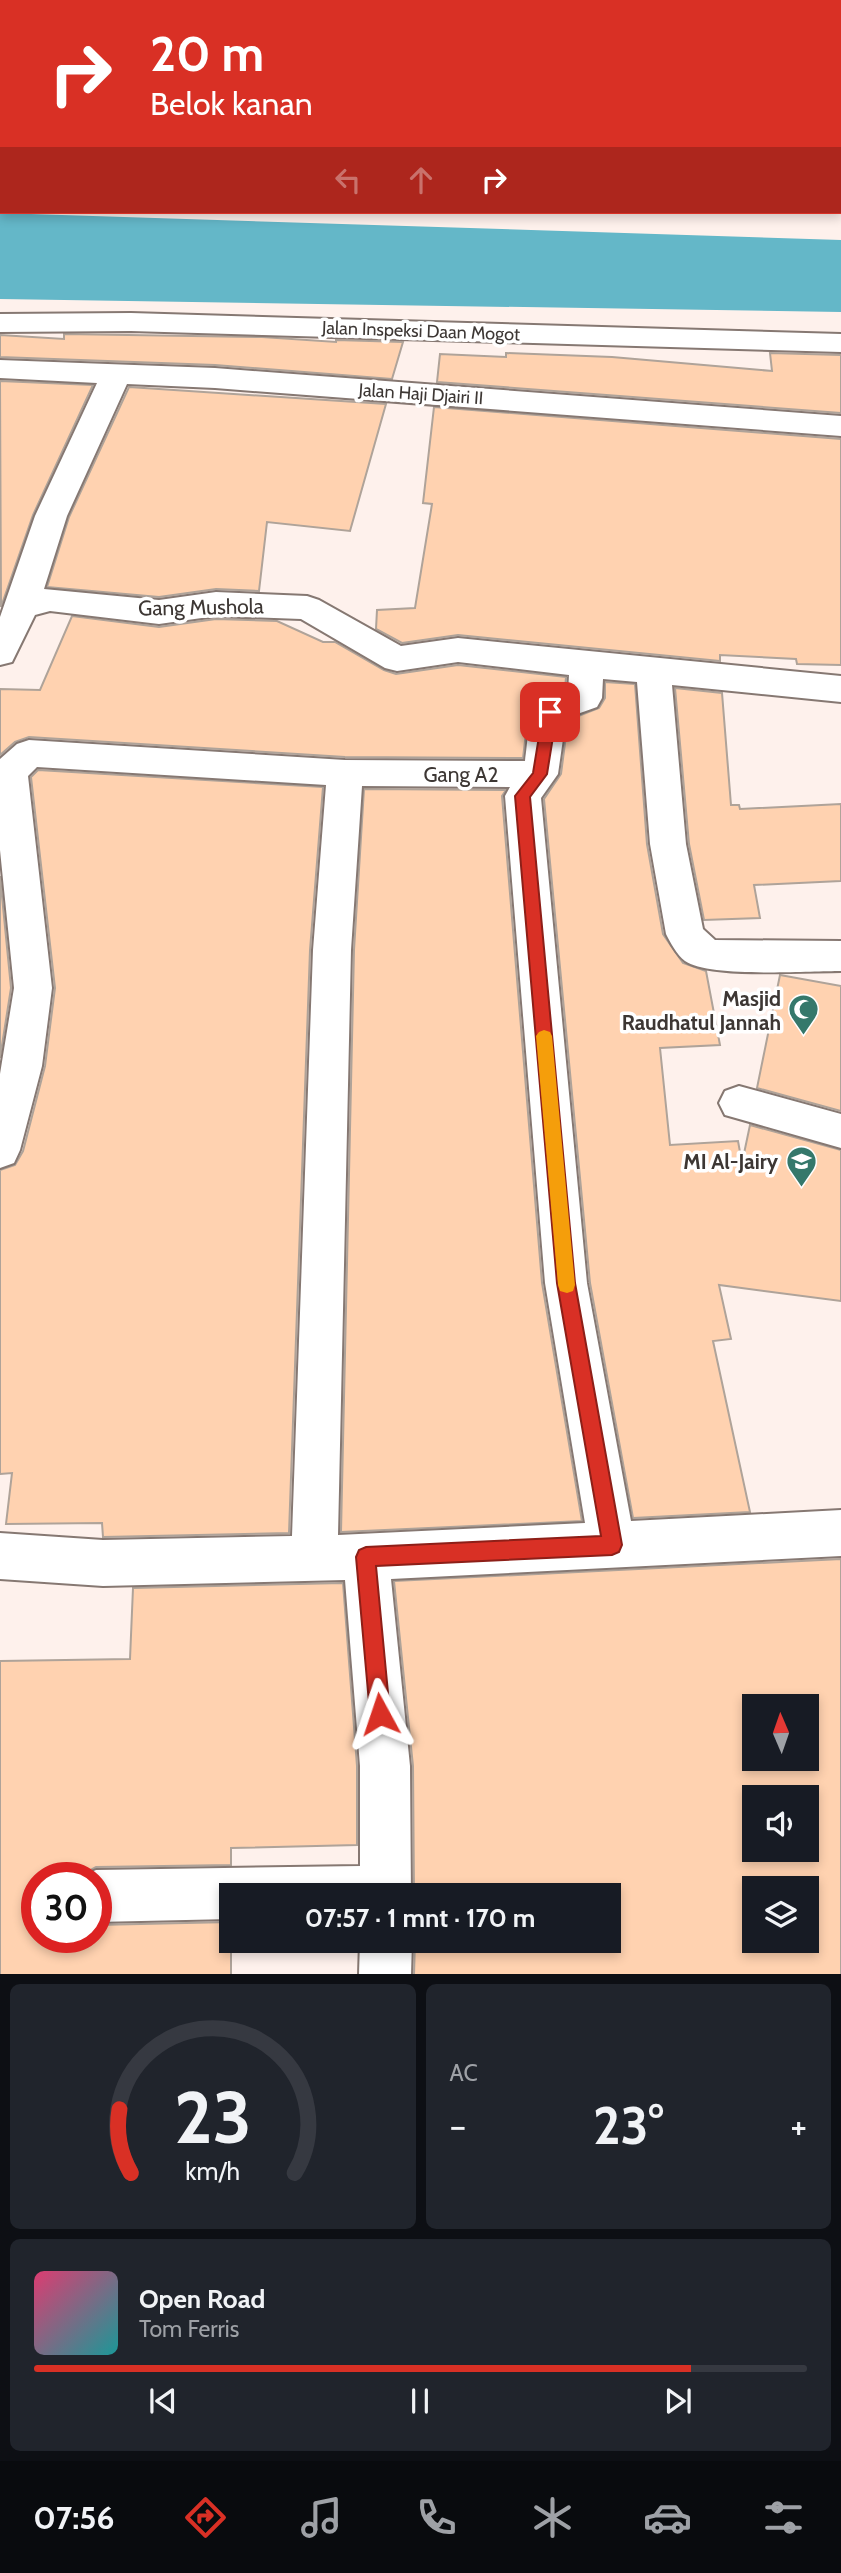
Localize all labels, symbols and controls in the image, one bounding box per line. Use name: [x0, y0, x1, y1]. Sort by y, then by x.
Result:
text: 20 m: [150, 24, 264, 83]
icon: right: [35, 28, 126, 119]
text: Belok kanan: [150, 84, 313, 123]
icon: left: [329, 161, 367, 199]
icon: ahead: [402, 161, 440, 199]
icon: right: [475, 161, 513, 199]
street label: Jalan Inspeksi Daan Mogot: [321, 317, 520, 345]
street label: Jalan Haji Djairi II: [357, 379, 484, 409]
street label: Gang Mushola: [138, 593, 264, 621]
pin: [520, 682, 580, 742]
icon: arrive: [531, 693, 569, 731]
street label: Gang A2: [423, 762, 499, 787]
place label: Masjid Raudhatul Jannah: [622, 986, 781, 1035]
mosque icon: Masjid Raudhatul Jannah: [787, 993, 821, 1037]
school or university icon: MI Al-Jairy: [784, 1144, 818, 1188]
place label: MI Al-Jairy: [683, 1149, 779, 1174]
position arrow: [343, 1677, 417, 1751]
north arrow: [742, 1694, 819, 1771]
map controls: [742, 1694, 819, 1953]
button: sound: [742, 1785, 819, 1862]
speed limit sign: 30: [21, 1862, 112, 1953]
button: layers: [742, 1876, 819, 1953]
text: 07:57 · 1 mnt · 170 m: [305, 1902, 535, 1934]
text: AC: [450, 2059, 478, 2087]
text: 23: [174, 2073, 252, 2161]
text: 23°: [593, 2094, 664, 2157]
text: −: [450, 2102, 466, 2149]
text: +: [790, 2102, 807, 2149]
text: km/h: [185, 2155, 240, 2185]
text: Open Road: [139, 2283, 265, 2315]
text: Tom Ferris: [139, 2315, 239, 2343]
icon: previous: [144, 2382, 182, 2420]
icon: pause: [401, 2382, 439, 2420]
icon: next: [659, 2382, 697, 2420]
icon: directions: [181, 2493, 230, 2542]
icon: music: [297, 2493, 346, 2542]
icon: phone: [412, 2493, 461, 2542]
icon: climate: [528, 2493, 577, 2542]
icon: car: [643, 2493, 692, 2542]
icon: filters: [759, 2493, 808, 2542]
text: 07:56: [33, 2498, 114, 2537]

